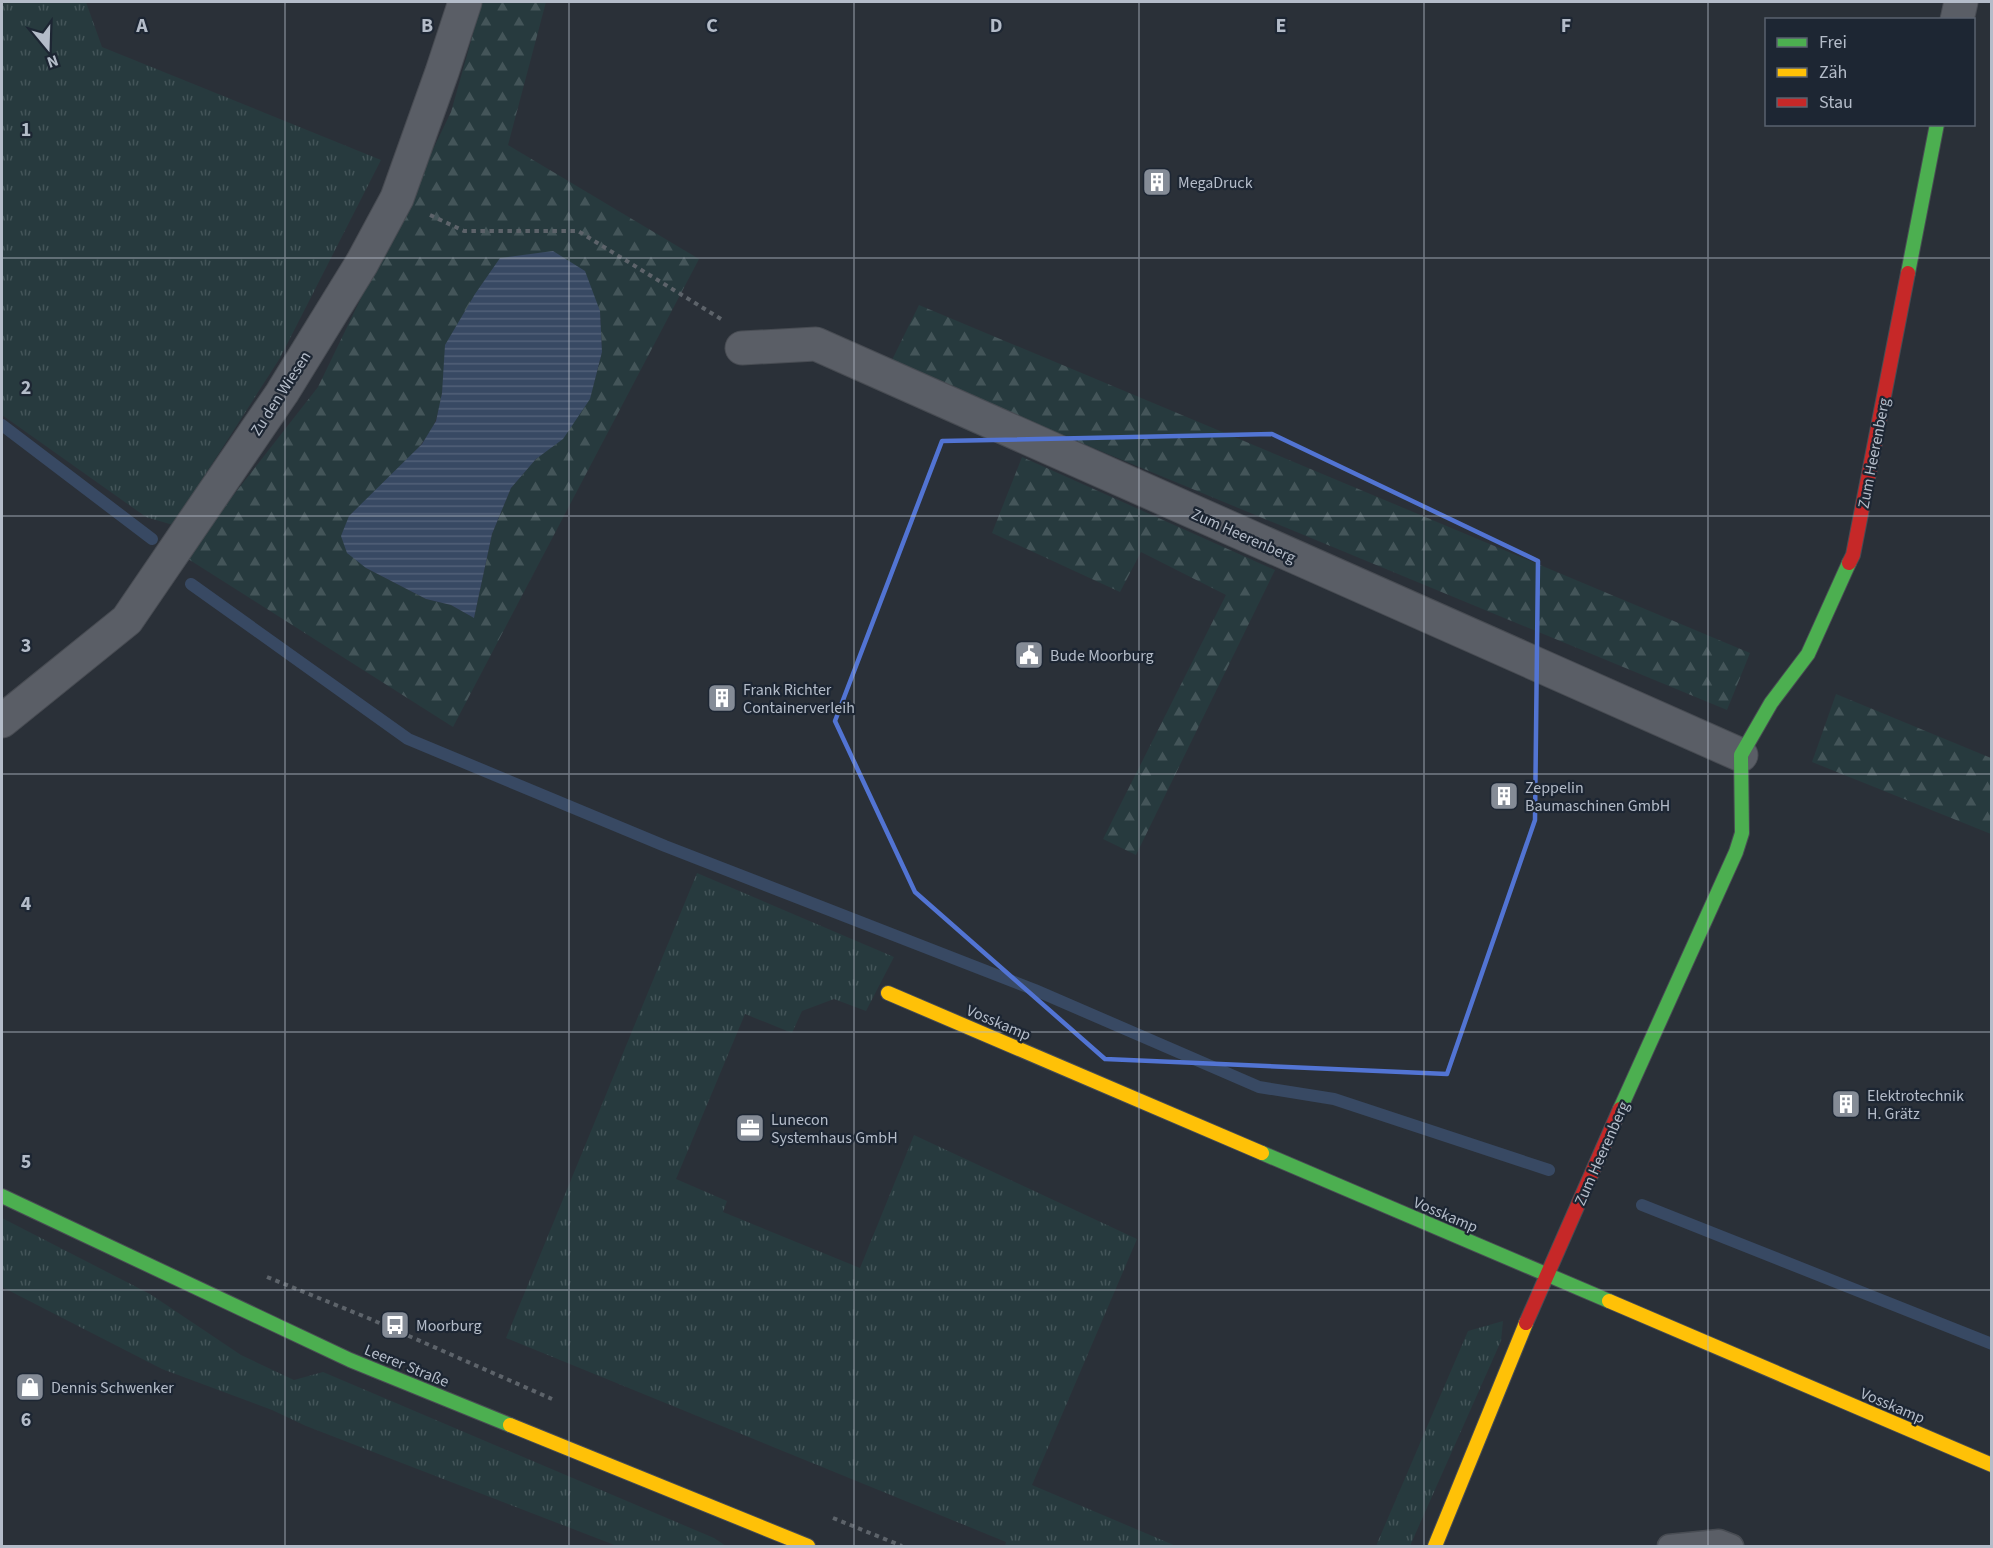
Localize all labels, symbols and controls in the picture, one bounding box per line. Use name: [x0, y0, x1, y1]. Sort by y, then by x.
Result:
text: A: [135, 12, 148, 40]
text: B: [421, 12, 433, 40]
text: C: [706, 12, 718, 40]
text: D: [990, 12, 1002, 40]
text: E: [1276, 12, 1286, 40]
text: F: [1561, 12, 1571, 40]
north arrow: [18, 18, 78, 78]
legend: [1765, 18, 1975, 126]
text: Frei: [1819, 30, 1847, 55]
text: N: [44, 49, 61, 73]
text: Zäh: [1819, 60, 1847, 85]
text: Stau: [1819, 90, 1853, 115]
text: 1: [21, 116, 31, 144]
building icon: MegaDruck: [1141, 166, 1173, 198]
place label: MegaDruck: [1178, 172, 1253, 194]
street label: Zu den Wiesen: [245, 347, 316, 440]
text: 2: [21, 374, 31, 402]
street label: Zum Heerenberg: [1852, 396, 1895, 510]
street label: Zum Heerenberg: [1188, 503, 1299, 569]
text: 3: [21, 632, 31, 660]
public building icon: Bude Moorburg: [1013, 639, 1045, 671]
place label: Bude Moorburg: [1050, 645, 1154, 667]
place label: Frank Richter Containerverleih: [743, 679, 855, 719]
building icon: Frank Richter Containerverleih: [706, 682, 738, 714]
place label: Zeppelin Baumaschinen GmbH: [1525, 777, 1670, 817]
building icon: Zeppelin Baumaschinen GmbH: [1488, 780, 1520, 812]
text: 4: [21, 890, 32, 918]
street label: Vosskamp: [963, 1000, 1034, 1046]
place label: Elektrotechnik H. Grätz: [1867, 1085, 1964, 1125]
building icon: Elektrotechnik H. Grätz: [1830, 1088, 1862, 1120]
street label: Zum Heerenberg: [1569, 1098, 1635, 1209]
place label: Lunecon Systemhaus GmbH: [771, 1109, 898, 1149]
office icon: Lunecon Systemhaus GmbH: [734, 1112, 766, 1144]
text: 5: [21, 1148, 31, 1176]
street label: Vosskamp: [1410, 1192, 1481, 1238]
bus stop icon: Moorburg: [379, 1309, 411, 1341]
place label: Moorburg: [416, 1315, 482, 1337]
street label: Leerer Straße: [361, 1339, 452, 1393]
shop icon: Dennis Schwenker: [14, 1371, 46, 1403]
place label: Dennis Schwenker: [51, 1377, 174, 1399]
street label: Vosskamp: [1857, 1383, 1928, 1429]
text: 6: [21, 1406, 31, 1434]

